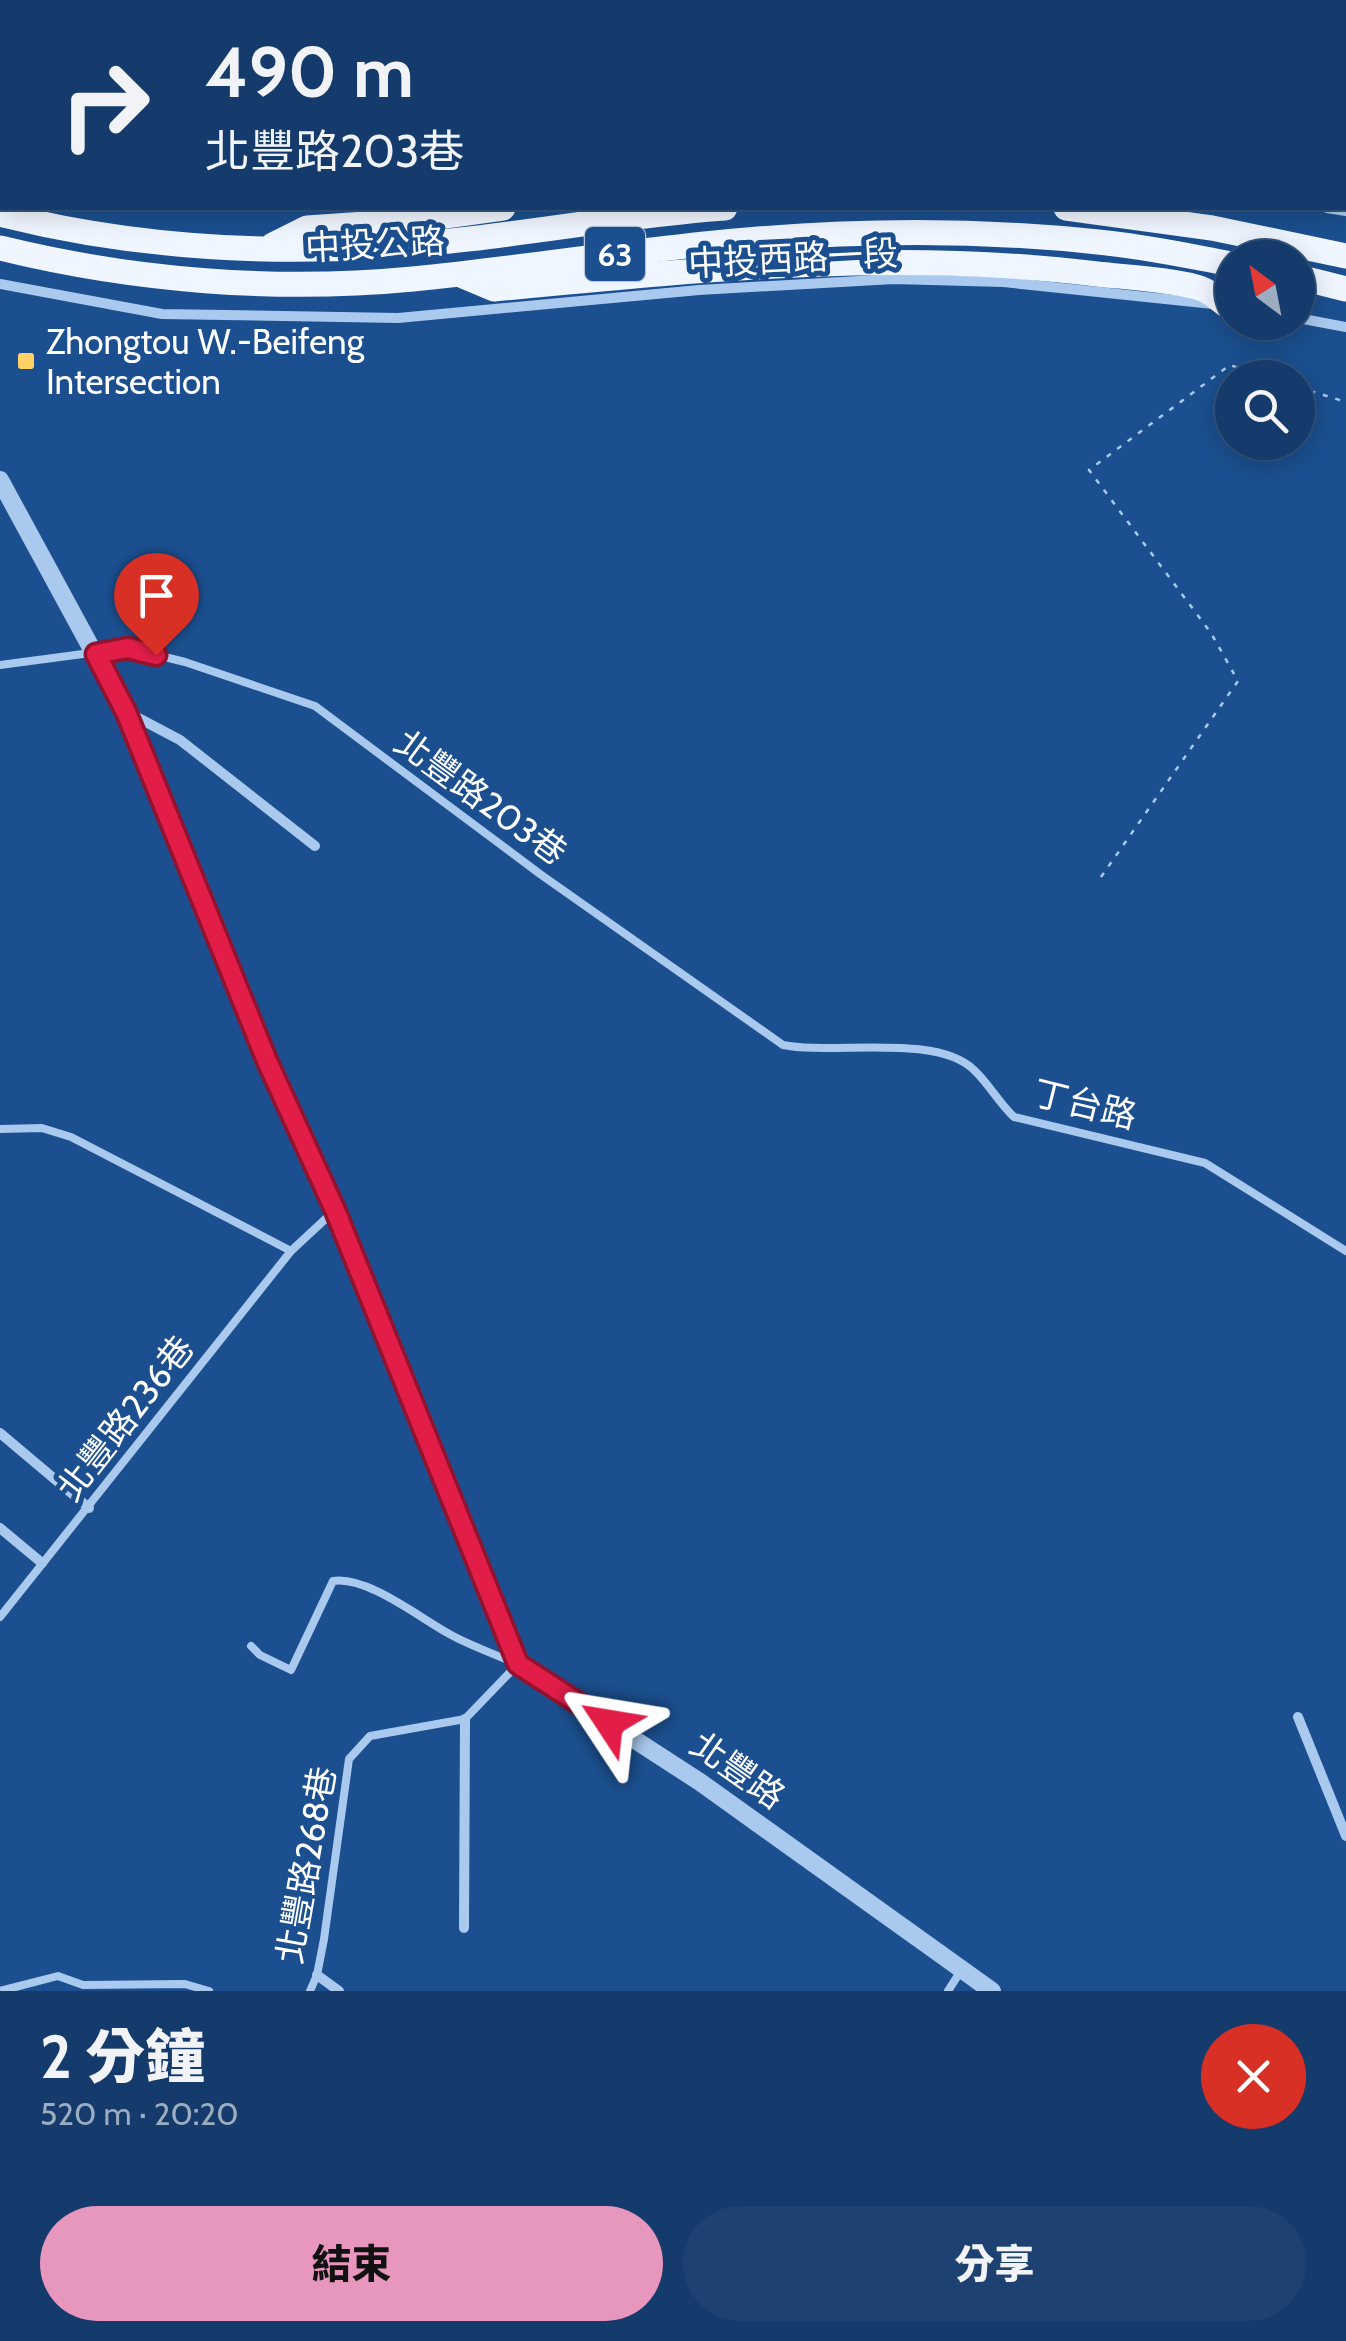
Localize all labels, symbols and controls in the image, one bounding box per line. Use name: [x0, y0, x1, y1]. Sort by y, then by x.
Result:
text: 490 m: [205, 29, 414, 115]
icon: right: [40, 40, 170, 170]
text: 北豐路203巷: [205, 124, 464, 178]
street label: 中投公路: [304, 219, 446, 269]
road number: 63: [585, 227, 645, 281]
street label: 中投西路一段: [687, 231, 899, 285]
north arrow: [1215, 240, 1315, 340]
map controls: [1215, 240, 1315, 460]
place label: Zhongtou W.-Beifeng Intersection: [46, 320, 365, 403]
marker: Zhongtou W.-Beifeng Intersection: [15, 350, 37, 372]
button: search: [1215, 360, 1315, 460]
pin: [114, 553, 199, 656]
icon: arrive: [129, 568, 184, 623]
street label: 北豐路203巷: [387, 720, 575, 874]
street label: 丁台路: [1029, 1070, 1141, 1138]
street label: 北豐路236巷: [47, 1327, 203, 1509]
position arrow: [557, 1671, 661, 1775]
street label: 北豐路: [683, 1722, 793, 1818]
street label: 北豐路268巷: [268, 1763, 344, 1967]
text: 2 分鐘: [40, 2020, 205, 2093]
button: close: [1201, 2024, 1306, 2129]
text: 520 m · 20:20: [40, 2094, 239, 2133]
button: 結束: [40, 2206, 663, 2321]
button: 分享: [683, 2206, 1306, 2321]

